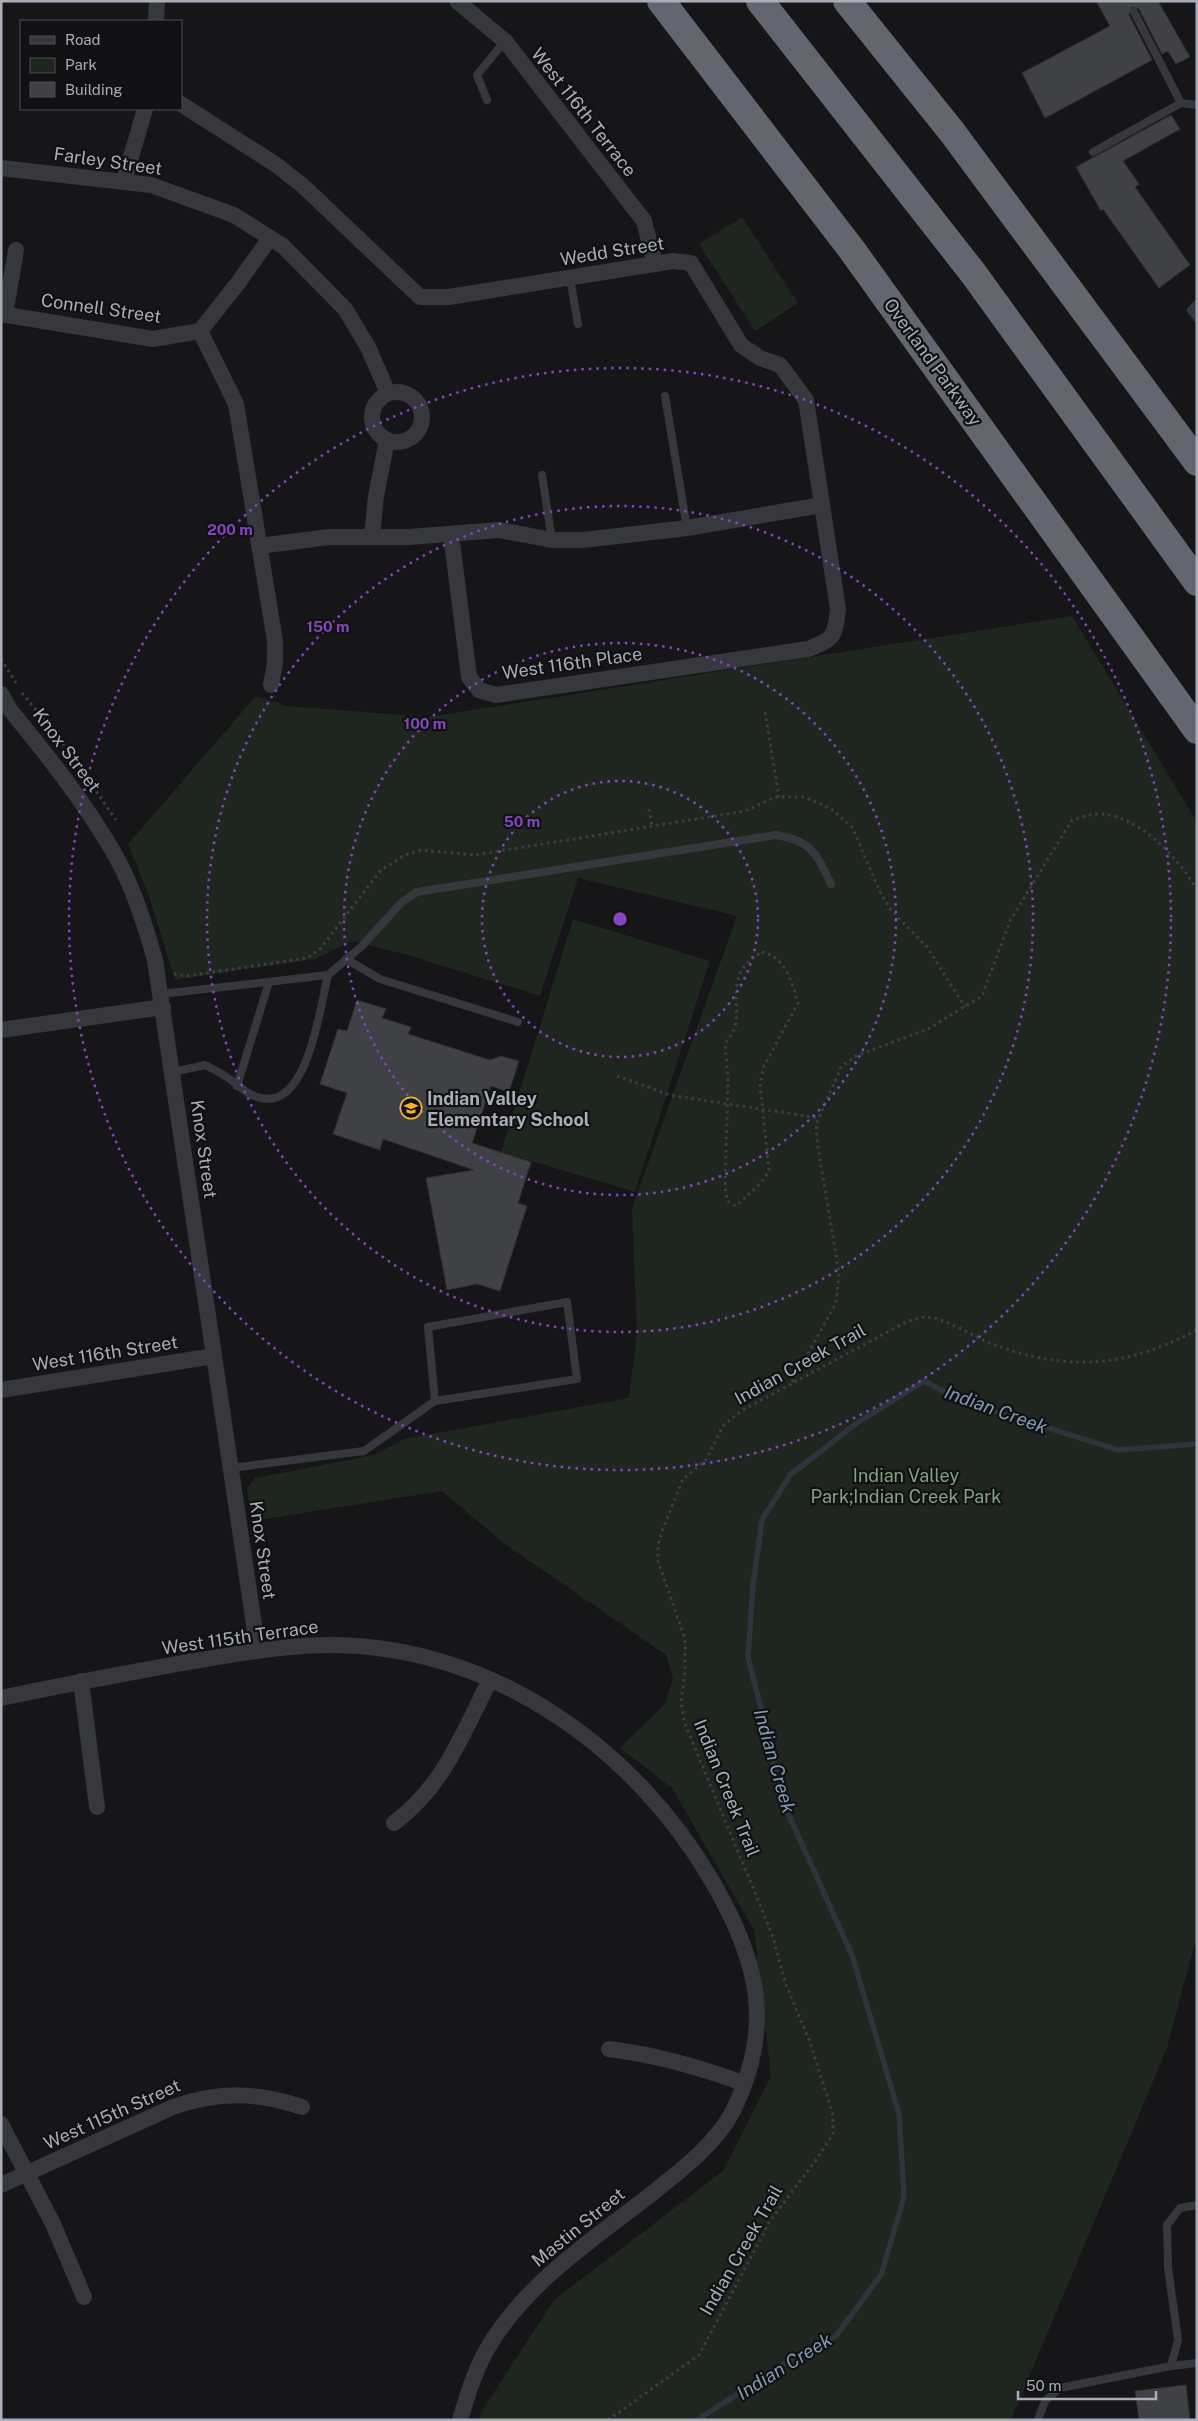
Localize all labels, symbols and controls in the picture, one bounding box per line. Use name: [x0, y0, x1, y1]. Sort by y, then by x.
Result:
legend: [20, 20, 182, 110]
text: Road: [65, 31, 101, 48]
street label: West 116th Terrace: [527, 43, 641, 181]
text: Park: [65, 56, 97, 73]
text: Building: [65, 81, 123, 98]
street label: Farley Street: [53, 143, 163, 179]
street label: Wedd Street: [559, 232, 665, 270]
street label: Connell Street: [40, 289, 162, 327]
street label: Overland Parkway: [880, 294, 986, 430]
text: 200 m: [207, 521, 253, 538]
text: 150 m: [306, 618, 350, 635]
street label: West 116th Place: [501, 643, 643, 683]
street label: Knox Street: [29, 704, 105, 796]
text: 100 m: [404, 715, 446, 732]
text: 50 m: [504, 813, 540, 830]
centre of rings: [611, 910, 629, 928]
place label: Indian Valley Elementary School: [427, 1088, 590, 1130]
school or university icon: Indian Valley Elementary School: [399, 1096, 423, 1120]
street label: Knox Street: [187, 1098, 221, 1200]
street label: Indian Creek Trail: [731, 1319, 869, 1409]
street label: West 116th Street: [31, 1331, 179, 1375]
water label: Indian Creek: [942, 1380, 1051, 1438]
park label: Indian Valley Park;Indian Creek Park: [811, 1465, 1001, 1507]
street label: Knox Street: [246, 1499, 280, 1601]
street label: West 115th Terrace: [160, 1616, 320, 1658]
water label: Indian Creek: [750, 1706, 801, 1816]
street label: Indian Creek Trail: [690, 1716, 764, 1860]
street label: West 115th Street: [40, 2074, 184, 2154]
street label: Indian Creek Trail: [695, 2181, 787, 2319]
street label: Mastin Street: [527, 2183, 629, 2271]
water label: Indian Creek: [733, 2328, 836, 2404]
scale bar: [1018, 2368, 1156, 2400]
text: 50 m: [1026, 2377, 1061, 2394]

